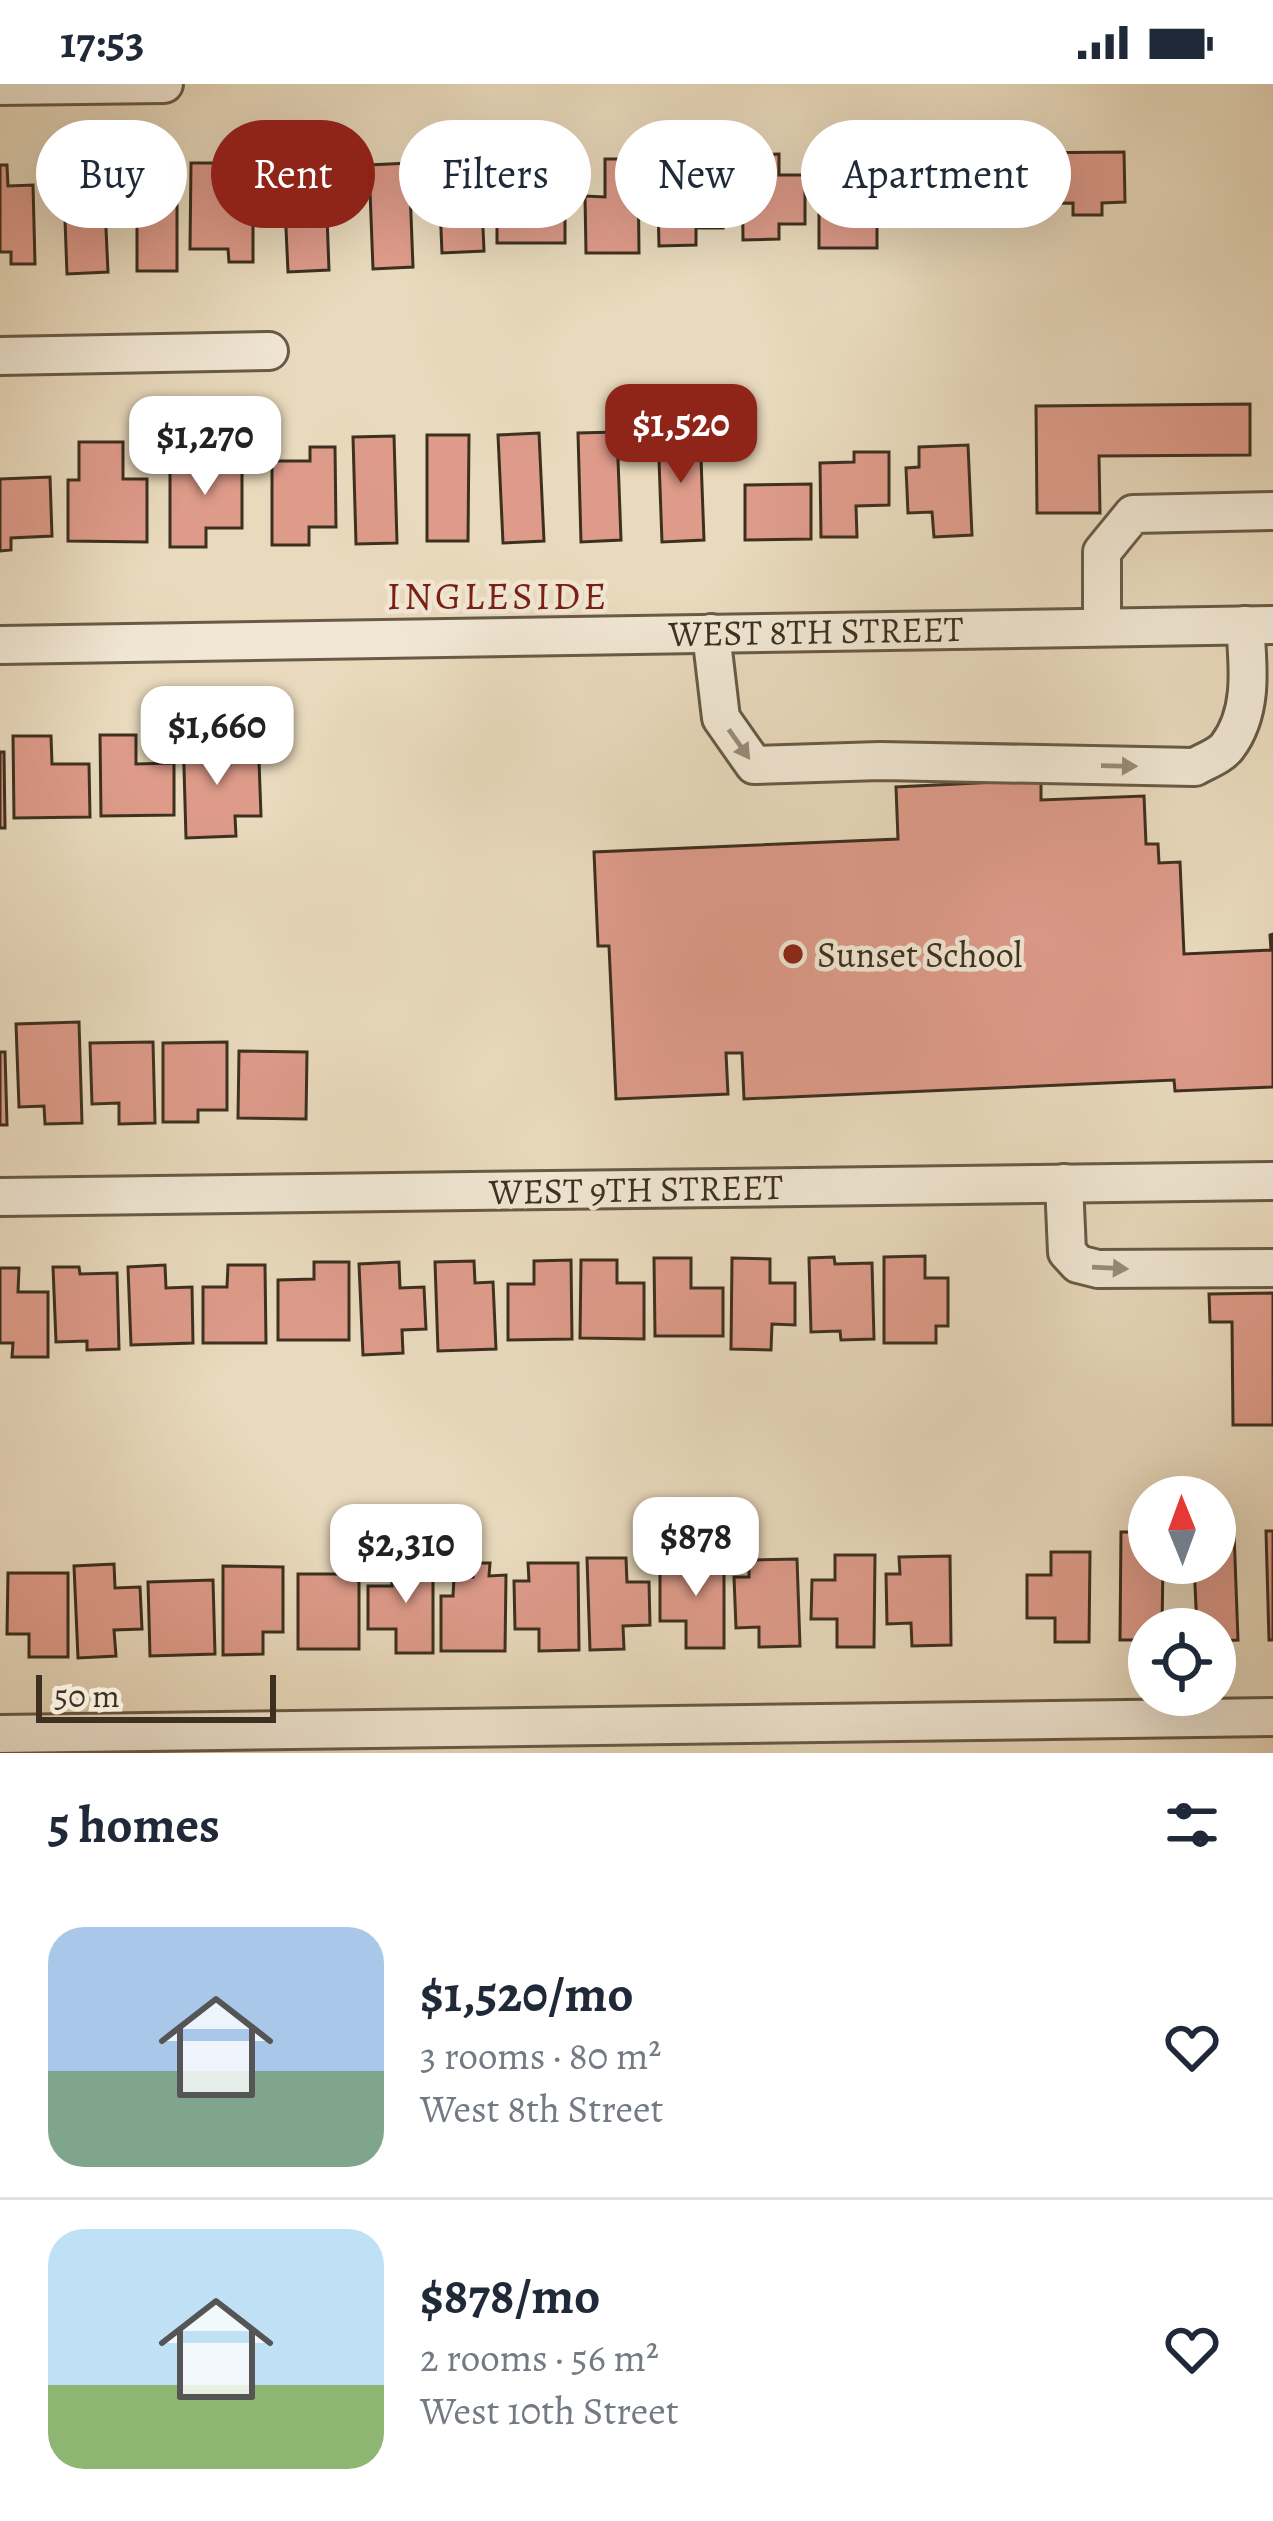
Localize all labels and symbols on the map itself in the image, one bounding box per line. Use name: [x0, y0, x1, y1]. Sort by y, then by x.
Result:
pin: $1,520: [583, 384, 779, 486]
pin: $1,270: [107, 396, 303, 498]
district label: INGLESIDE: [387, 569, 609, 622]
street label: WEST 8TH STREET: [667, 604, 964, 658]
pin: $1,660: [119, 686, 315, 788]
one-way arrow: [727, 728, 750, 760]
one-way arrow: [1101, 756, 1139, 775]
place label: Sunset School: [817, 930, 1023, 979]
marker: Sunset School: [780, 941, 806, 967]
street label: WEST 9TH STREET: [488, 1162, 784, 1216]
one-way arrow: [1092, 1259, 1130, 1278]
north arrow: [1128, 1476, 1236, 1584]
pin: $878: [625, 1497, 767, 1599]
pin: $2,310: [308, 1504, 504, 1606]
scale bar: [36, 1669, 276, 1722]

